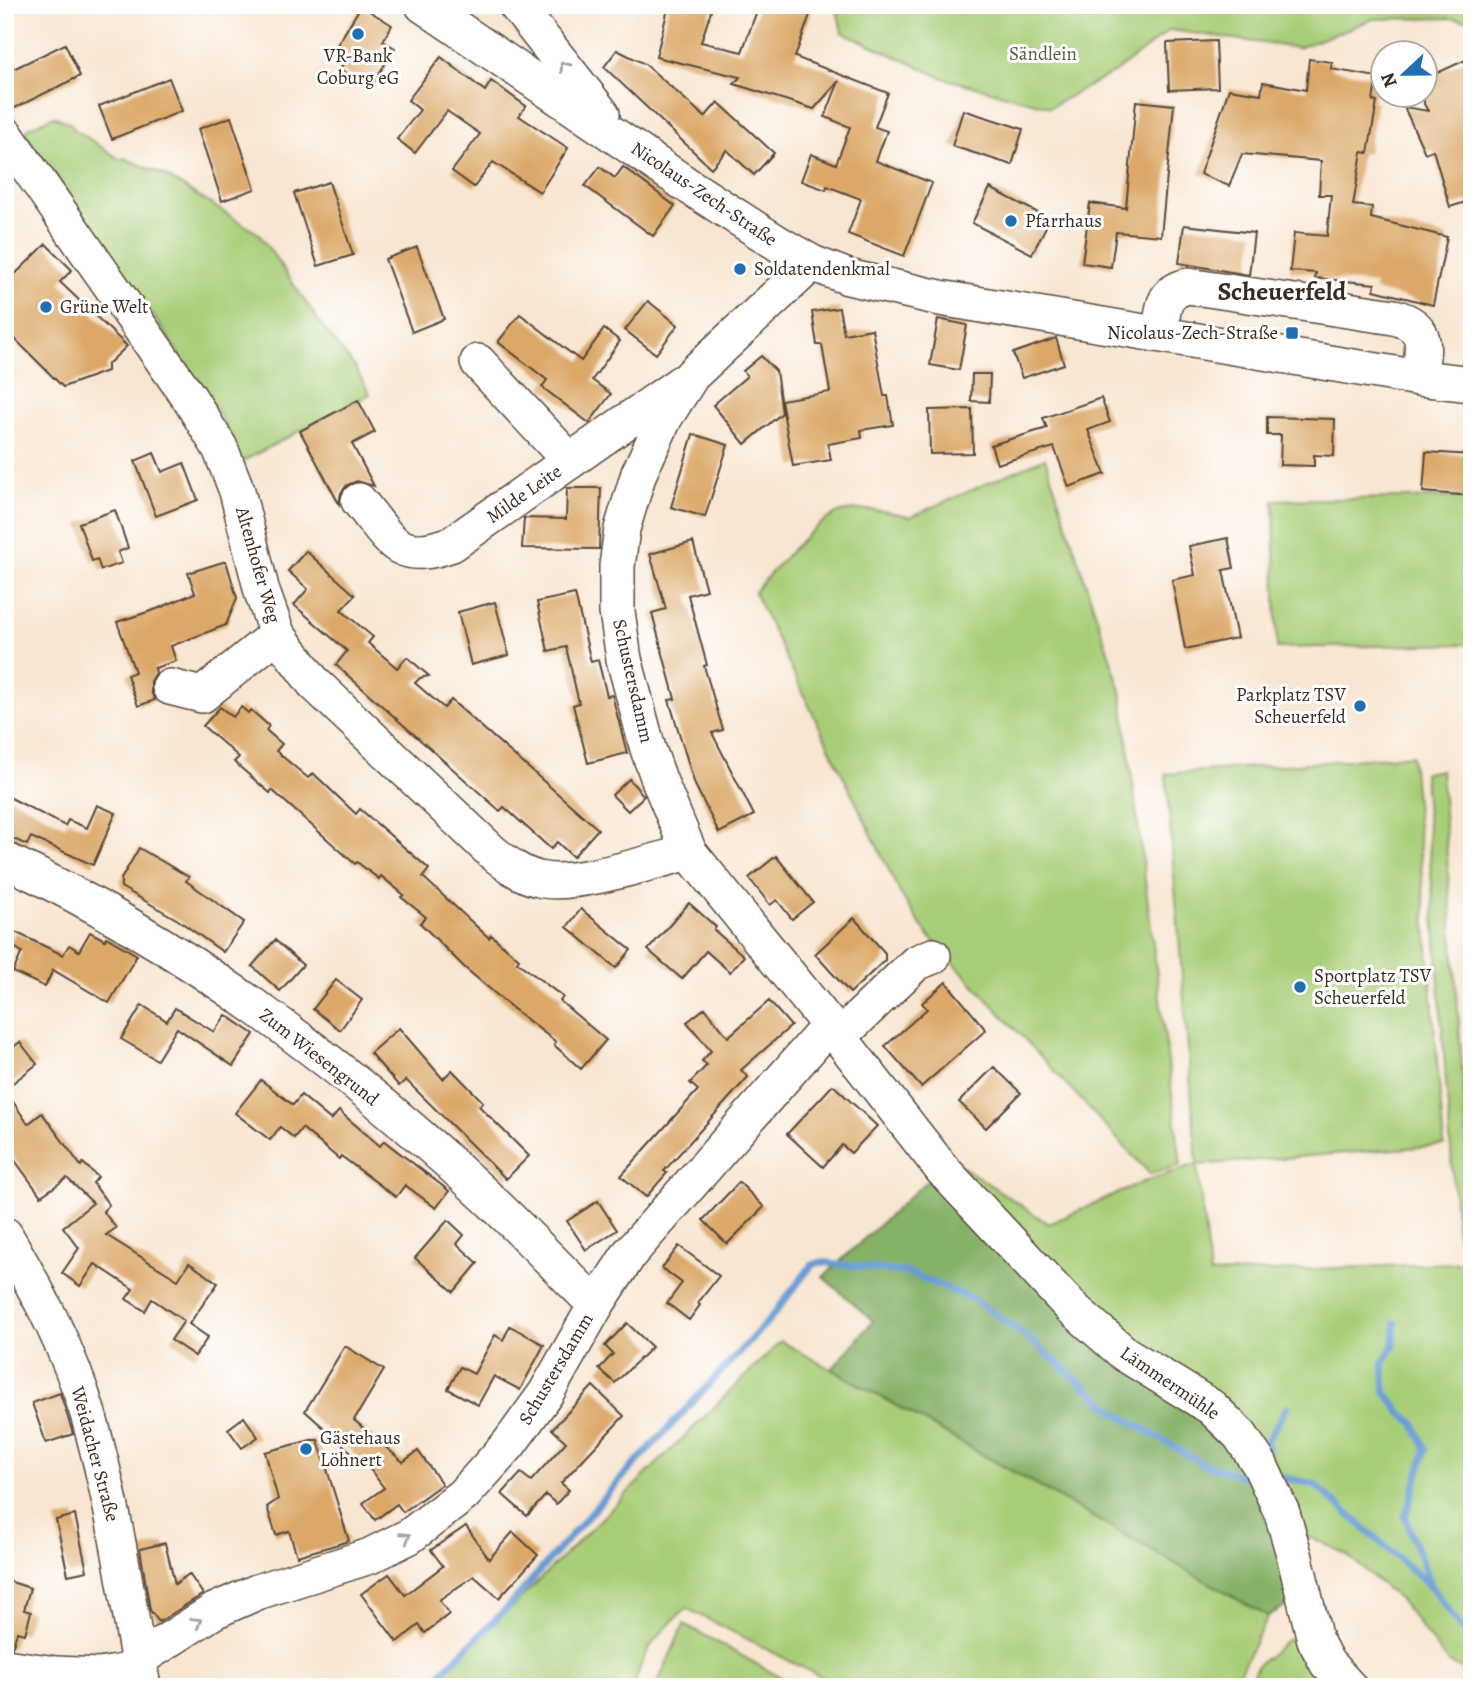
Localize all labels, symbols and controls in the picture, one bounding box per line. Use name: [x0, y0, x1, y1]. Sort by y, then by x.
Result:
marker: VR-Bank Coburg eG: [350, 26, 366, 42]
north arrow: [1368, 38, 1438, 108]
park label: Sändlein: [1009, 41, 1077, 67]
place label: VR-Bank Coburg eG: [317, 43, 399, 91]
one-way arrow: [559, 61, 572, 73]
text: N: [1374, 69, 1404, 91]
street label: Nicolaus-Zech-Straße: [626, 135, 782, 253]
place label: Pfarrhaus: [1025, 208, 1102, 234]
marker: Pfarrhaus: [1003, 213, 1019, 229]
place label: Soldatendenkmal: [754, 256, 890, 282]
marker: Soldatendenkmal: [732, 261, 748, 277]
district label: Scheuerfeld: [1217, 274, 1348, 309]
place label: Grüne Welt: [60, 294, 148, 320]
marker: Grüne Welt: [38, 299, 54, 315]
place label: Nicolaus-Zech-Straße: [1107, 320, 1278, 346]
marker: Nicolaus-Zech-Straße: [1284, 325, 1300, 341]
street label: Milde Leite: [481, 458, 567, 530]
street label: Altenhofer Weg: [229, 503, 287, 627]
street label: Schustersdamm: [606, 617, 660, 746]
place label: Parkplatz TSV Scheuerfeld: [1236, 682, 1347, 730]
marker: Parkplatz TSV Scheuerfeld: [1352, 698, 1368, 714]
place label: Sportplatz TSV Scheuerfeld: [1314, 963, 1432, 1011]
marker: Sportplatz TSV Scheuerfeld: [1292, 979, 1308, 995]
street label: Zum Wiesengrund: [254, 1002, 385, 1113]
street label: Schustersdamm: [512, 1308, 600, 1430]
street label: Lämmermühle: [1115, 1340, 1225, 1426]
street label: Weidacher Straße: [64, 1383, 126, 1524]
place label: Gästehaus Löhnert: [320, 1425, 401, 1473]
marker: Gästehaus Löhnert: [298, 1441, 314, 1457]
one-way arrow: [399, 1532, 412, 1545]
one-way arrow: [189, 1618, 202, 1631]

